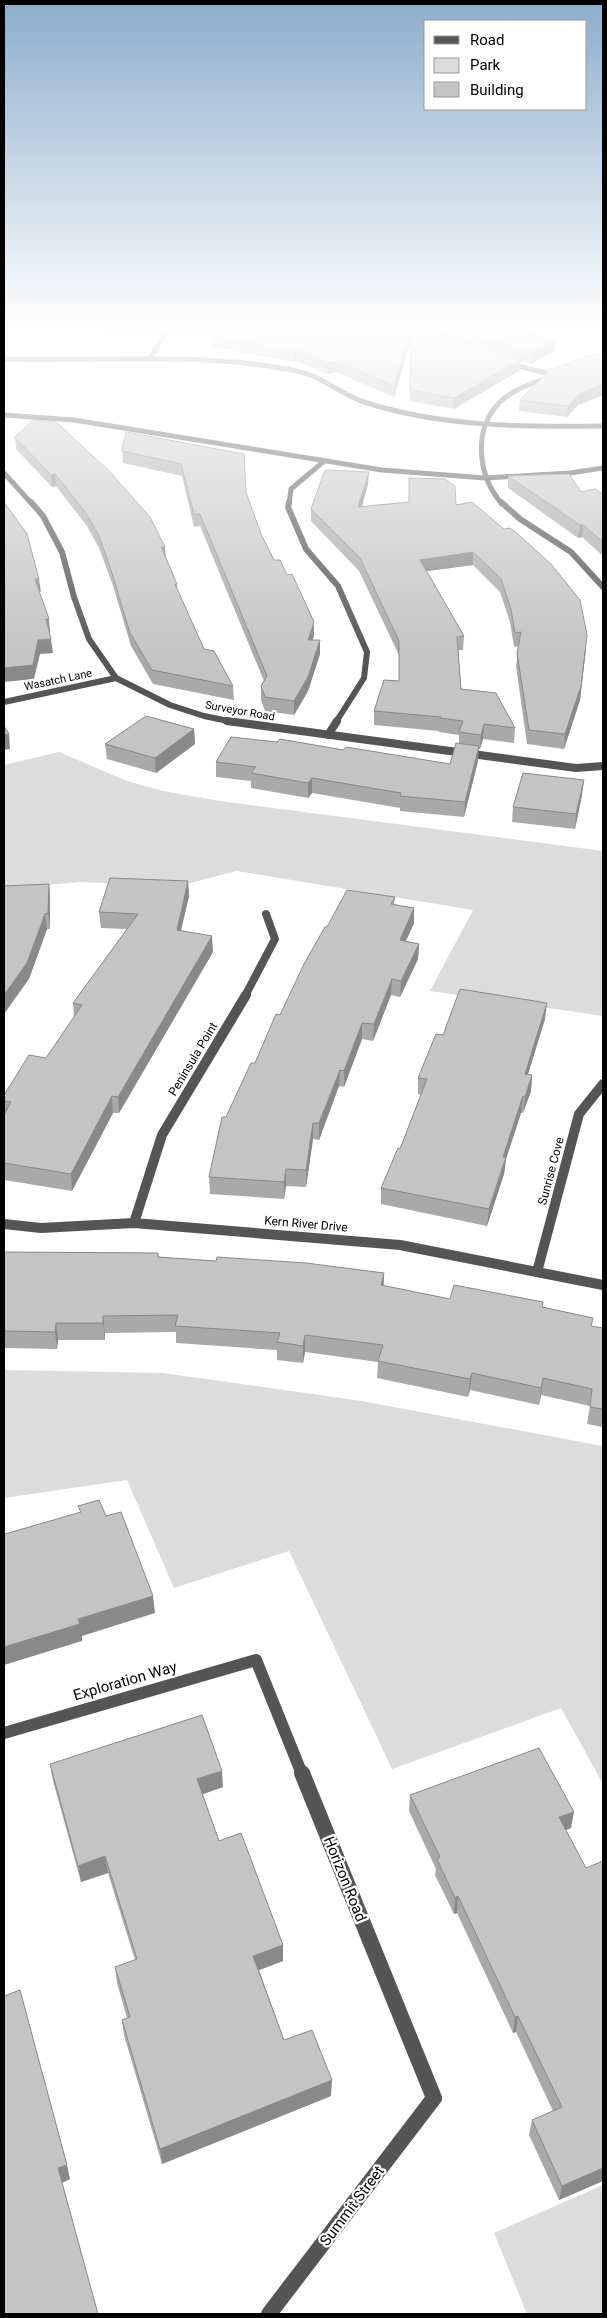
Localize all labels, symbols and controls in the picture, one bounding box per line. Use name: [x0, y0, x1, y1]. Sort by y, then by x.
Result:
legend: [424, 20, 587, 110]
text: Road: [470, 31, 504, 49]
text: Park: [470, 56, 501, 74]
text: Building: [470, 81, 524, 99]
street label: Wasatch Lane: [23, 666, 93, 694]
street label: Surveyor Road: [204, 698, 276, 724]
street label: Peninsula Point: [166, 1020, 220, 1098]
street label: Sunrise Cove: [535, 1136, 567, 1206]
street label: Kern River Drive: [264, 1213, 348, 1235]
street label: Exploration Way: [71, 1658, 179, 1704]
street label: Horizon Road: [320, 1834, 370, 1924]
street label: Summit Street: [316, 2162, 388, 2249]

